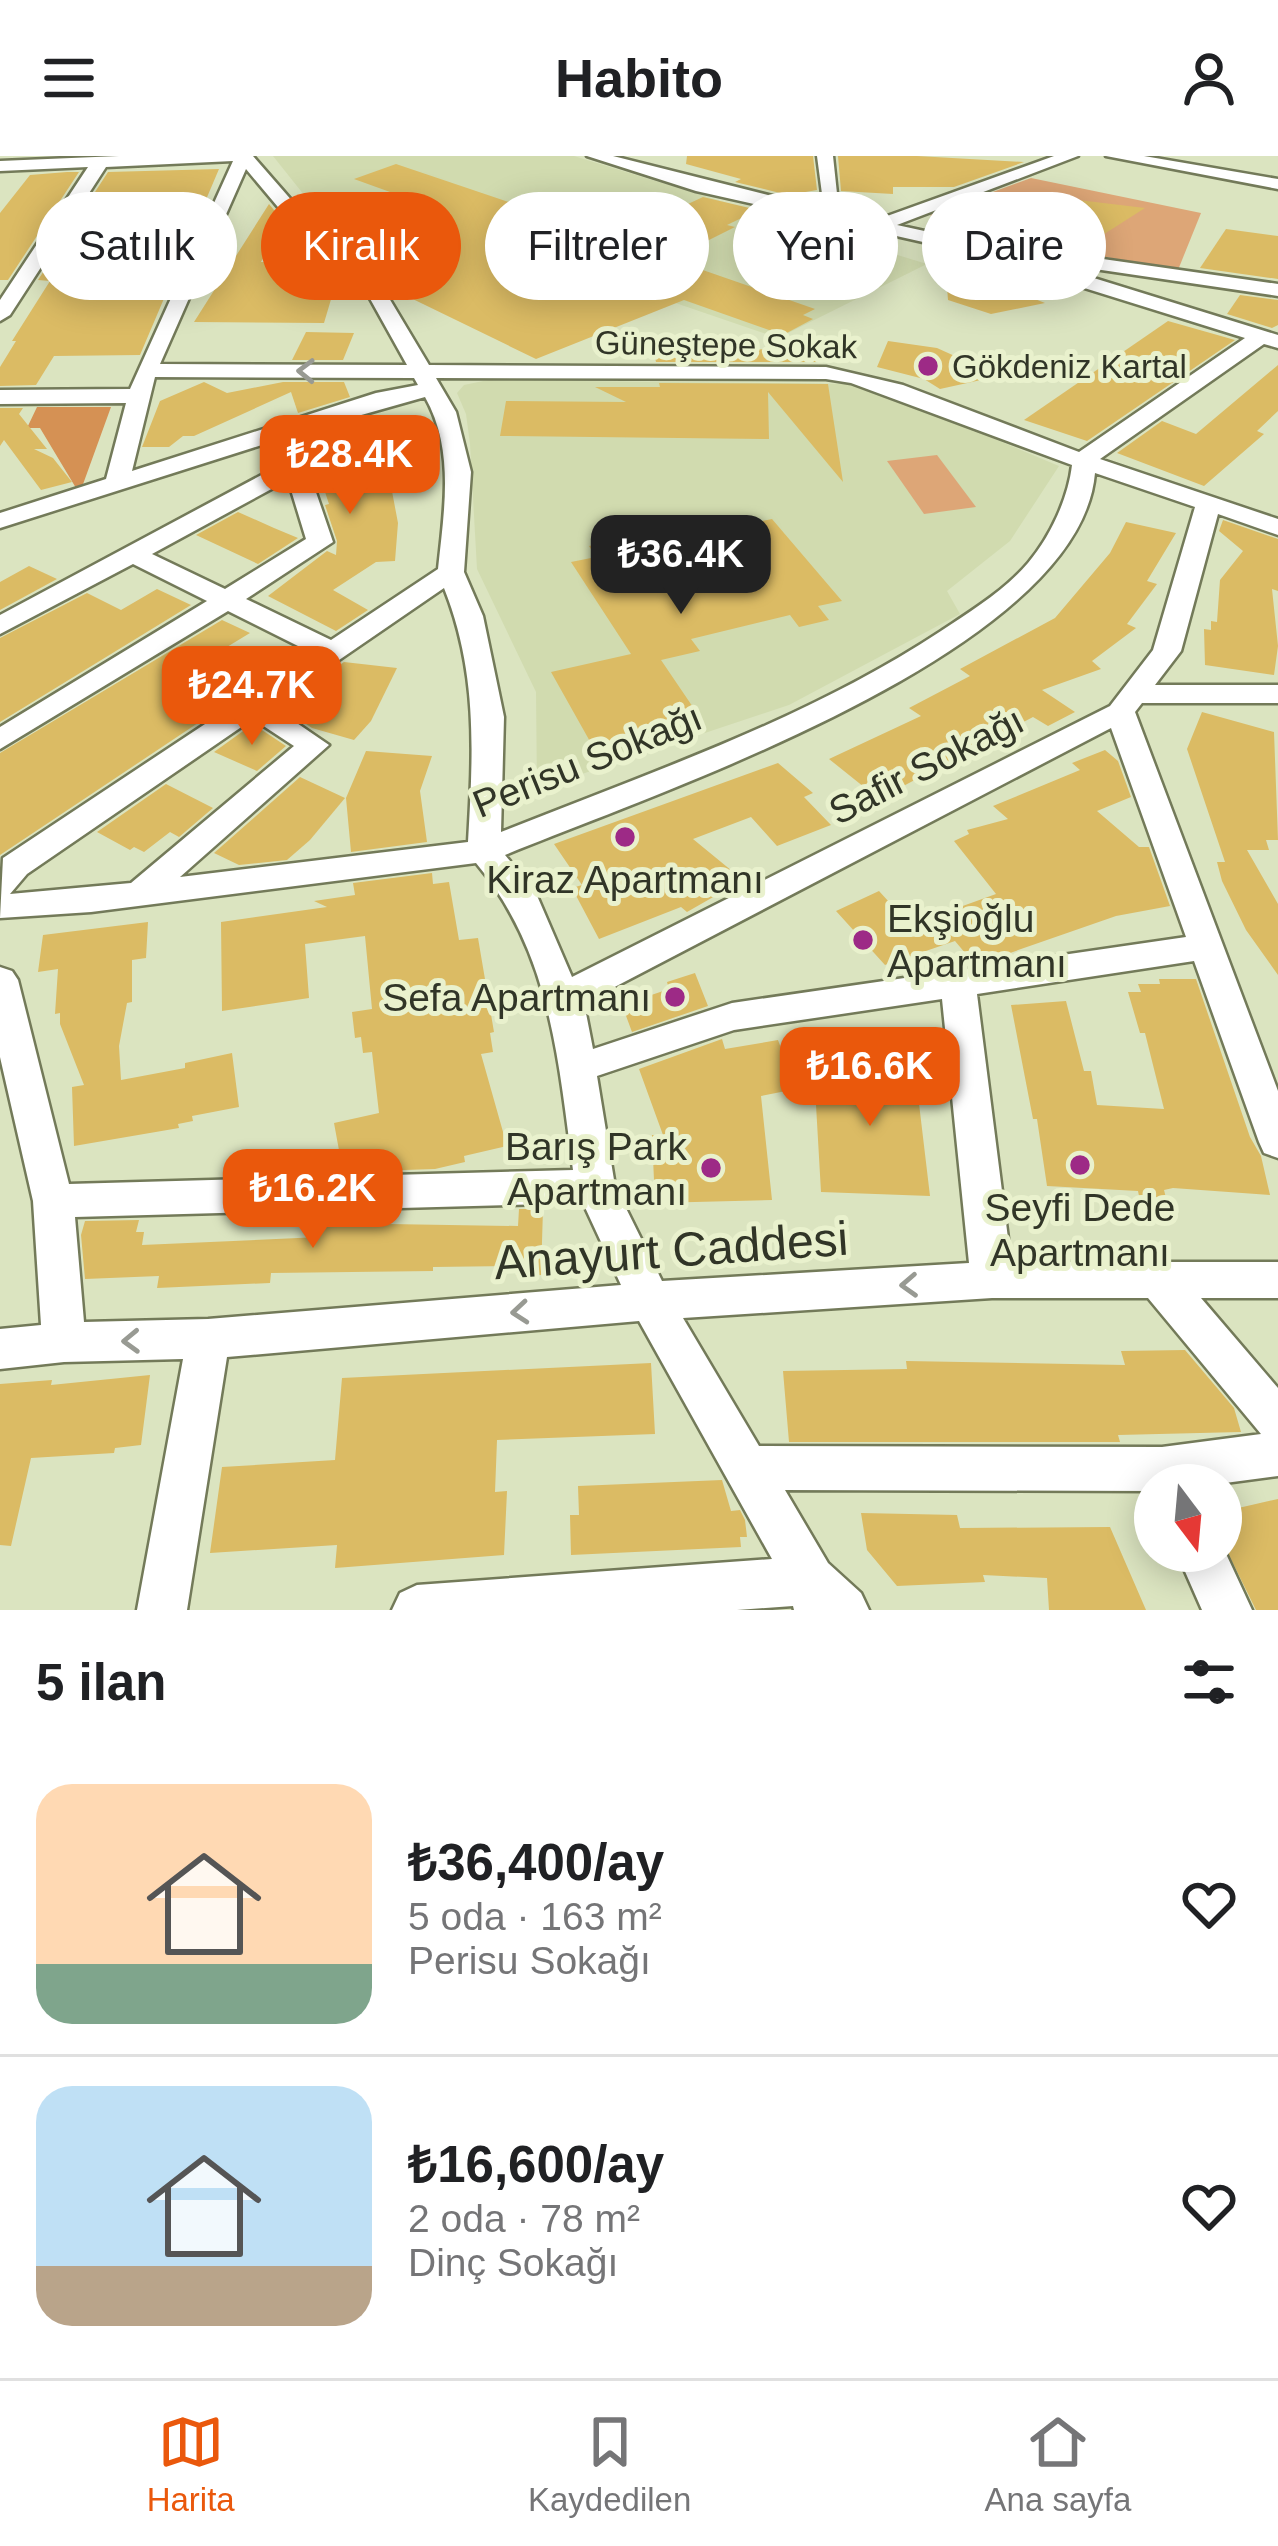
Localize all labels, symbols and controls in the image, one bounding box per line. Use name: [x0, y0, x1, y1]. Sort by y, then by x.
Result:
icon: menu: [36, 45, 102, 111]
icon: person: [1176, 45, 1242, 111]
text: Habito: [555, 48, 723, 108]
chip: Satılık: [36, 192, 237, 300]
chip: Kiralık: [261, 192, 461, 300]
chip: Filtreler: [485, 192, 709, 300]
chip: Yeni: [733, 192, 898, 300]
chip: Daire: [922, 192, 1106, 300]
street label: Güneştepe Sokak: [595, 324, 858, 365]
place label: Gökdeniz Kartal: [952, 348, 1187, 385]
marker: Gökdeniz Kartal: [915, 353, 941, 379]
one-way arrow: [296, 358, 315, 384]
pin: ₺28.4K: [252, 415, 448, 517]
text: ₺28.4K: [287, 432, 413, 475]
pin: ₺36.4K: [583, 515, 779, 617]
text: ₺36.4K: [618, 532, 744, 575]
pin: ₺24.7K: [154, 646, 350, 748]
text: ₺24.7K: [189, 663, 315, 706]
street label: Perisu Sokağı: [467, 695, 708, 826]
street label: Safir Sokağı: [822, 698, 1031, 833]
marker: Kiraz Apartmanı: [612, 824, 638, 850]
place label: Kiraz Apartmanı: [486, 858, 764, 901]
place label: Ekşioğlu Apartmanı: [887, 897, 1067, 985]
marker: Ekşioğlu Apartmanı: [850, 927, 876, 953]
place label: Sefa Apartmanı: [382, 976, 651, 1019]
marker: Sefa Apartmanı: [662, 984, 688, 1010]
pin: ₺16.6K: [772, 1027, 968, 1129]
text: ₺16.6K: [807, 1044, 933, 1087]
place label: Barış Park Apartmanı: [505, 1125, 687, 1213]
pin: ₺16.2K: [215, 1149, 411, 1251]
marker: Seyfi Dede Apartmanı: [1067, 1152, 1093, 1178]
marker: Barış Park Apartmanı: [698, 1155, 724, 1181]
text: ₺16.2K: [250, 1166, 376, 1209]
place label: Seyfi Dede Apartmanı: [985, 1186, 1175, 1274]
street label: Anayurt Caddesi: [492, 1212, 850, 1289]
one-way arrow: [899, 1272, 918, 1298]
one-way arrow: [510, 1298, 529, 1324]
one-way arrow: [121, 1327, 140, 1353]
north arrow: [1134, 1464, 1242, 1572]
map controls: [1134, 1464, 1242, 1572]
icon: filters: [1176, 1649, 1242, 1715]
text: 5 ilan: [36, 1654, 166, 1711]
icon: home: [132, 1832, 276, 1976]
text: ₺36,400/ay: [408, 1834, 664, 1891]
icon: heart: [1176, 1871, 1242, 1937]
text: 5 oda · 163 m²: [408, 1895, 662, 1938]
text: Perisu Sokağı: [408, 1939, 651, 1982]
icon: home: [132, 2134, 276, 2278]
text: ₺16,600/ay: [408, 2136, 664, 2193]
icon: heart: [1176, 2173, 1242, 2239]
text: 2 oda · 78 m²: [408, 2197, 640, 2240]
text: Dinç Sokağı: [408, 2241, 618, 2284]
tab: Harita: [147, 2409, 235, 2519]
tab: Kaydedilen: [528, 2409, 691, 2519]
tab: Ana sayfa: [985, 2409, 1131, 2519]

